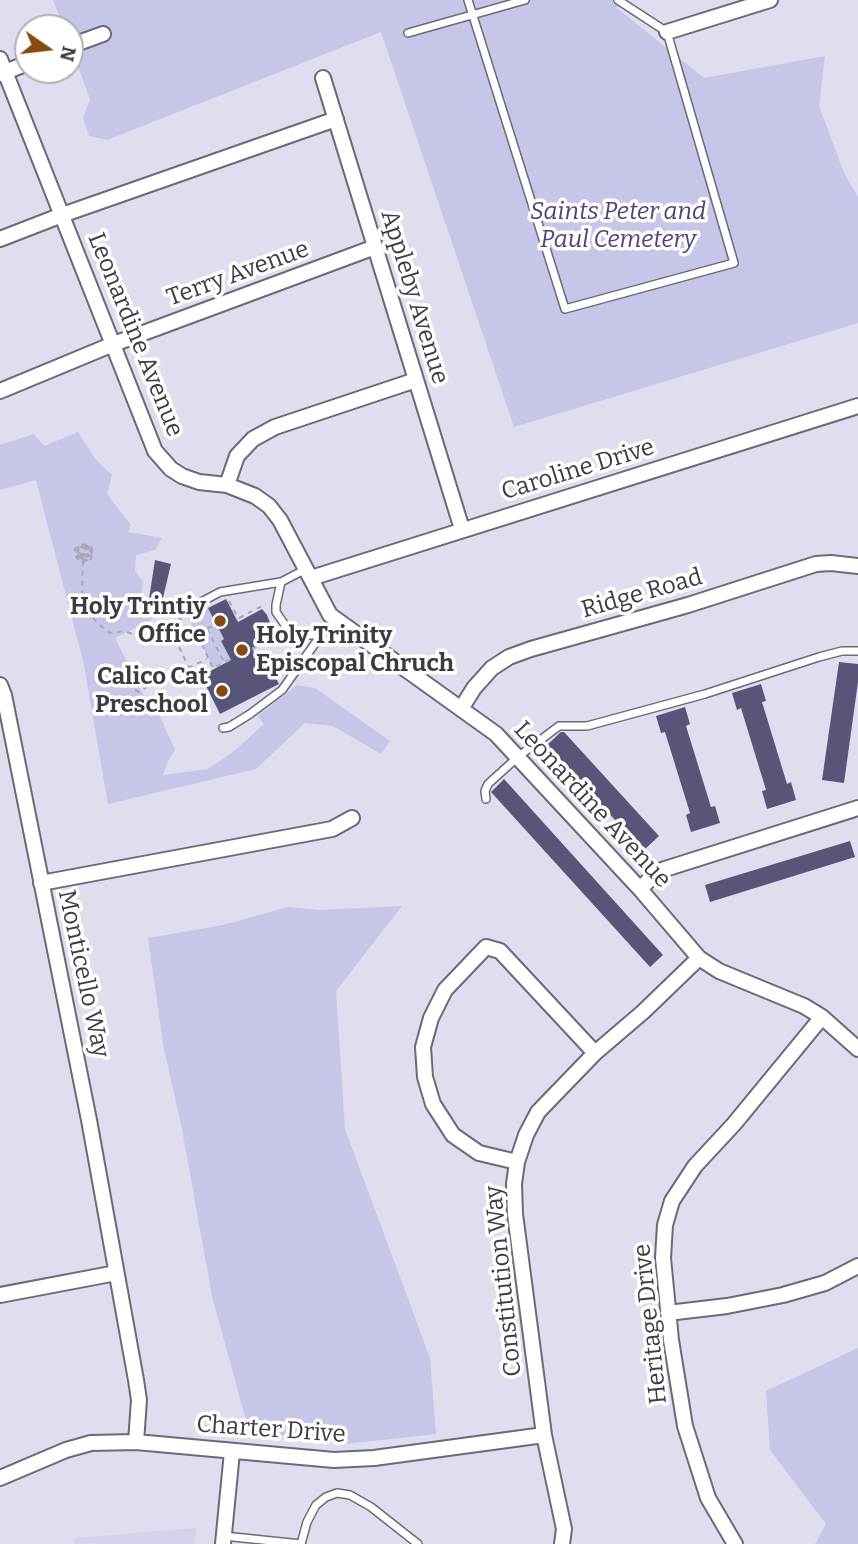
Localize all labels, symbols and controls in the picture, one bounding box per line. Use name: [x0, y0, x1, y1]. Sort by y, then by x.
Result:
north arrow: [14, 14, 84, 84]
text: N: [55, 44, 81, 64]
park label: Saints Peter and Paul Cemetery: [530, 198, 706, 254]
street label: Appleby Avenue: [374, 206, 454, 388]
street label: Leonardine Avenue: [81, 229, 189, 441]
street label: Terry Avenue: [163, 235, 313, 313]
street label: Caroline Drive: [498, 433, 658, 507]
street label: Ridge Road: [578, 563, 706, 625]
place label: Holy Trintiy Office: [70, 593, 206, 649]
marker: Holy Trintiy Office: [212, 613, 228, 629]
place label: Holy Trinity Episcopal Chruch: [256, 622, 454, 678]
marker: Holy Trinity Episcopal Chruch: [234, 642, 250, 658]
place label: Calico Cat Preschool: [95, 663, 208, 719]
marker: Calico Cat Preschool: [214, 683, 230, 699]
street label: Leonardine Avenue: [507, 716, 677, 894]
street label: Monticello Way: [51, 887, 115, 1061]
street label: Constitution Way: [480, 1184, 528, 1378]
street label: Heritage Drive: [628, 1242, 674, 1406]
street label: Charter Drive: [195, 1410, 347, 1450]

